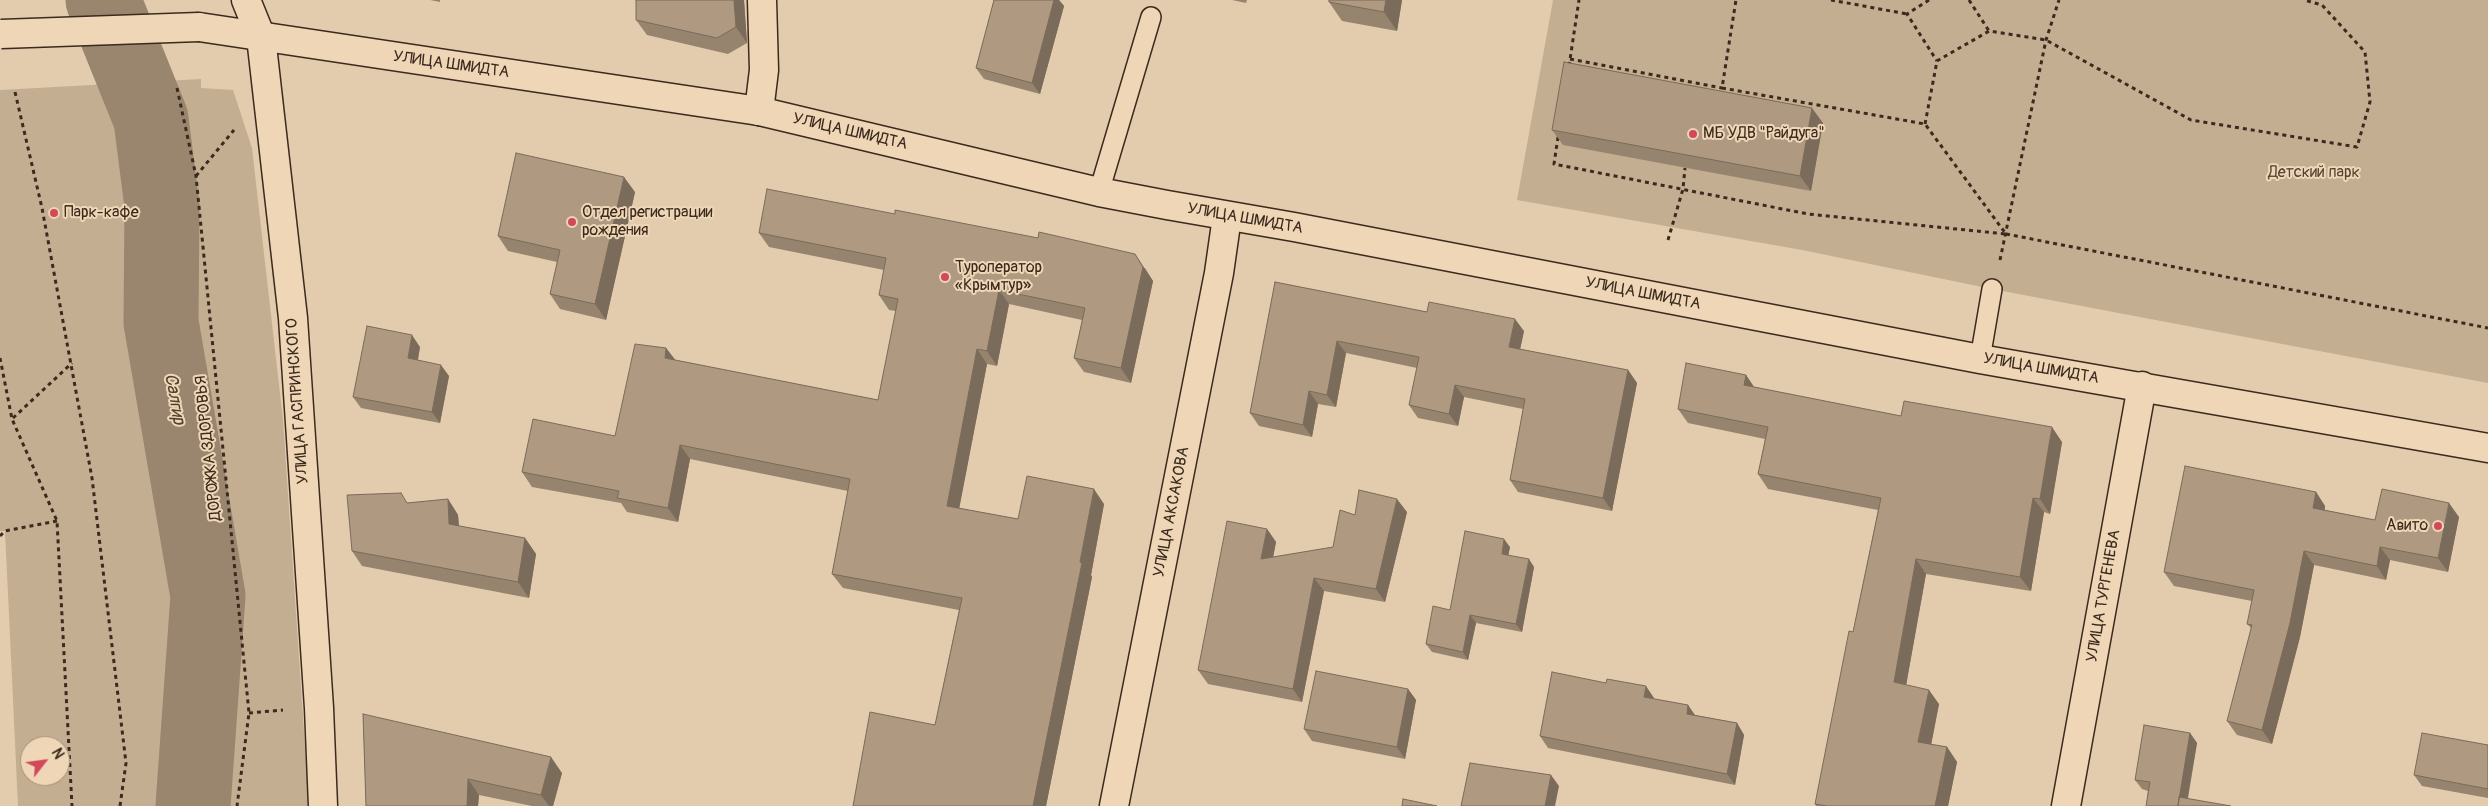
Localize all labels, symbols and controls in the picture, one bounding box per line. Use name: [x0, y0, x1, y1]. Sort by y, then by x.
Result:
street label: УЛИЦА ШМИДТА: [392, 47, 510, 83]
street label: УЛИЦА ШМИДТА: [791, 109, 909, 155]
place label: МБ УДВ "Райдуга": [1703, 124, 1825, 144]
marker: МБ УДВ "Райдуга": [1687, 128, 1699, 140]
park label: Детский парк: [2268, 163, 2360, 183]
street label: УЛИЦА ШМИДТА: [1186, 199, 1304, 239]
place label: Парк-кафе: [64, 203, 139, 223]
place label: Отдел регистрации рождения: [582, 203, 713, 241]
marker: Парк-кафе: [48, 207, 60, 219]
marker: Отдел регистрации рождения: [566, 216, 578, 228]
place label: Туроператор «Крымтур»: [955, 258, 1042, 296]
marker: Туроператор «Крымтур»: [939, 271, 951, 283]
street label: УЛИЦА ШМИДТА: [1584, 273, 1702, 315]
street label: УЛИЦА ГАСПРИНСКОГО: [283, 317, 313, 485]
street label: УЛИЦА ШМИДТА: [1982, 349, 2100, 389]
water label: Салгир: [159, 372, 189, 426]
street label: ДОРОЖКА ЗДОРОВЬЯ: [192, 374, 226, 522]
street label: УЛИЦА АКСАКОВА: [1150, 445, 1194, 579]
place label: Авито: [2386, 516, 2428, 536]
marker: Авито: [2432, 520, 2444, 532]
street label: УЛИЦА ТУРГЕНЕВА: [2083, 528, 2125, 664]
north arrow: [20, 736, 70, 786]
text: N: [48, 745, 67, 762]

